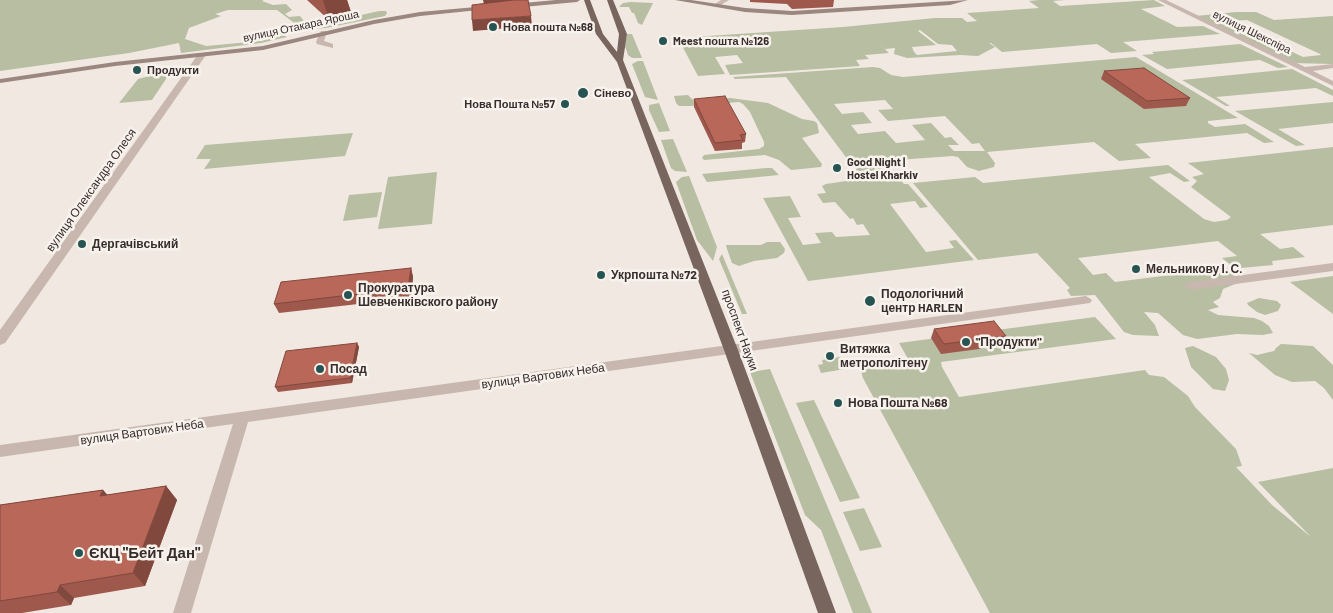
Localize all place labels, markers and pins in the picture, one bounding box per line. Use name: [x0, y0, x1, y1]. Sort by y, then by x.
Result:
place label: Нова пошта №68: [503, 20, 593, 34]
marker: Нова пошта №68: [487, 21, 499, 33]
place label: Meest пошта №126: [673, 34, 769, 48]
marker: Meest пошта №126: [657, 35, 669, 47]
place label: Продукти: [147, 63, 199, 77]
marker: Продукти: [131, 64, 143, 76]
marker: Сінево: [576, 86, 590, 100]
place label: Сінево: [594, 86, 631, 100]
place label: Нова Пошта №57: [464, 97, 555, 111]
marker: Нова Пошта №57: [559, 98, 571, 110]
place label: Good Night | Hostel Kharkiv: [847, 155, 918, 181]
marker: Good Night | Hostel Kharkiv: [831, 162, 843, 174]
place label: Дергачівський: [92, 237, 178, 251]
marker: Дергачівський: [76, 238, 88, 250]
place label: Мельникову І. С.: [1146, 262, 1243, 276]
marker: Мельникову І. С.: [1130, 263, 1142, 275]
place label: Укрпошта №72: [611, 268, 697, 282]
marker: Укрпошта №72: [595, 269, 607, 281]
place label: Прокуратура Шевченківского району: [358, 281, 498, 309]
place label: Подологічний центр HARLEN: [881, 287, 964, 315]
marker: Прокуратура Шевченківского району: [342, 289, 354, 301]
marker: Подологічний центр HARLEN: [863, 294, 877, 308]
place label: "Продукти": [976, 335, 1041, 349]
marker: "Продукти": [960, 336, 972, 348]
place label: Витяжка метрополітену: [840, 342, 928, 370]
marker: Витяжка метрополітену: [824, 350, 836, 362]
place label: Посад: [330, 362, 367, 376]
marker: Посад: [314, 363, 326, 375]
place label: Нова Пошта №68: [848, 396, 948, 410]
marker: Нова Пошта №68: [832, 397, 844, 409]
place label: ЄКЦ "Бейт Дан": [89, 544, 200, 562]
marker: ЄКЦ "Бейт Дан": [73, 547, 85, 559]

